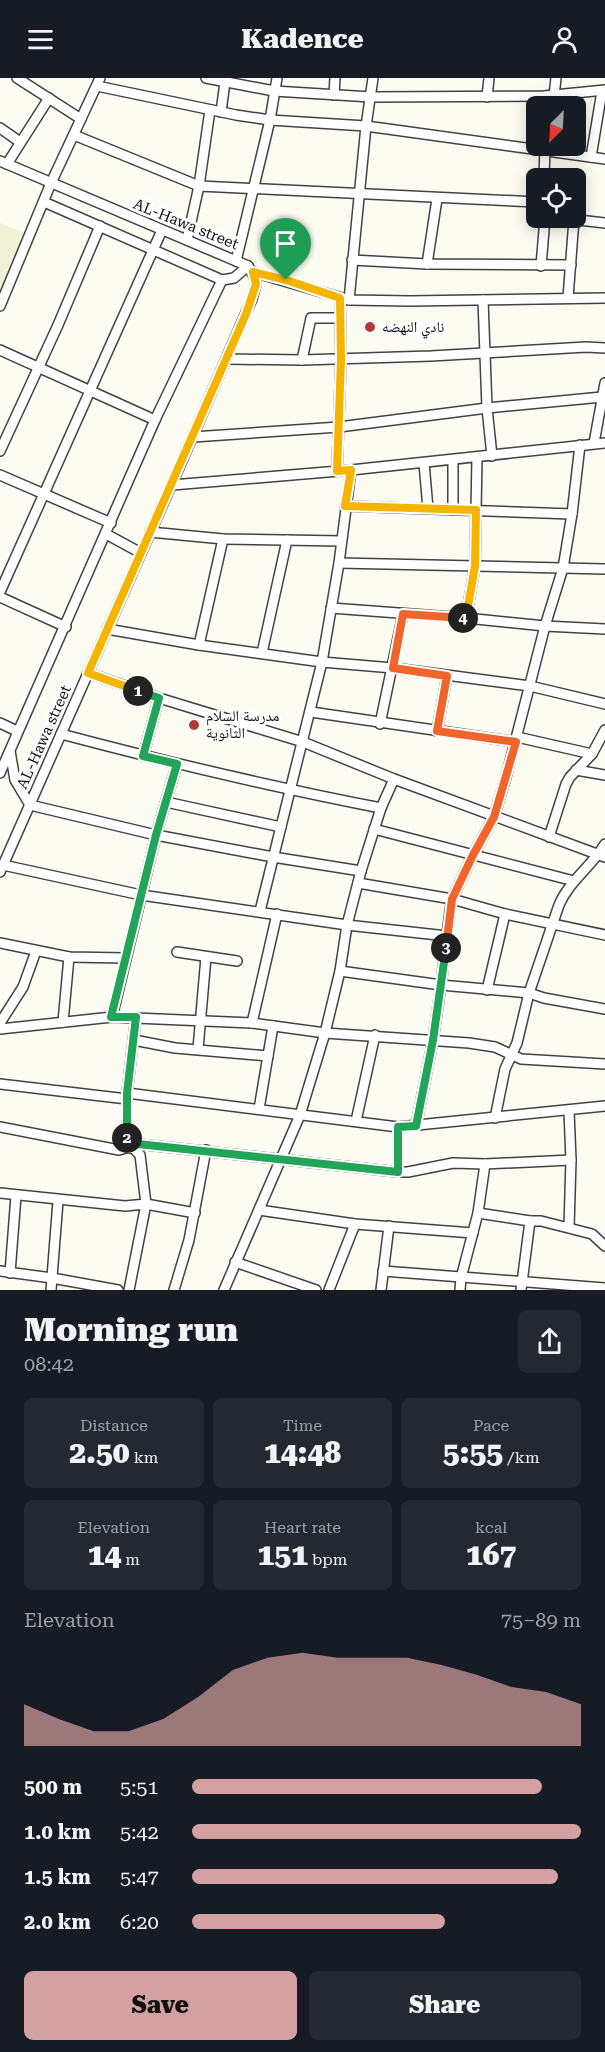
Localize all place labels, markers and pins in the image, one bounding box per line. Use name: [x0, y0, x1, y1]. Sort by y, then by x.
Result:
pin: [260, 218, 311, 280]
place label: نادي النهضه: [382, 318, 445, 339]
marker: نادي النهضه: [363, 320, 377, 334]
pin: 4: [448, 603, 478, 633]
pin: 1: [123, 676, 153, 706]
place label: مدرسة السلام الثانوية: [206, 707, 280, 742]
marker: مدرسة السلام الثانوية: [187, 718, 201, 732]
pin: 3: [431, 933, 461, 963]
pin: 2: [112, 1123, 142, 1153]

